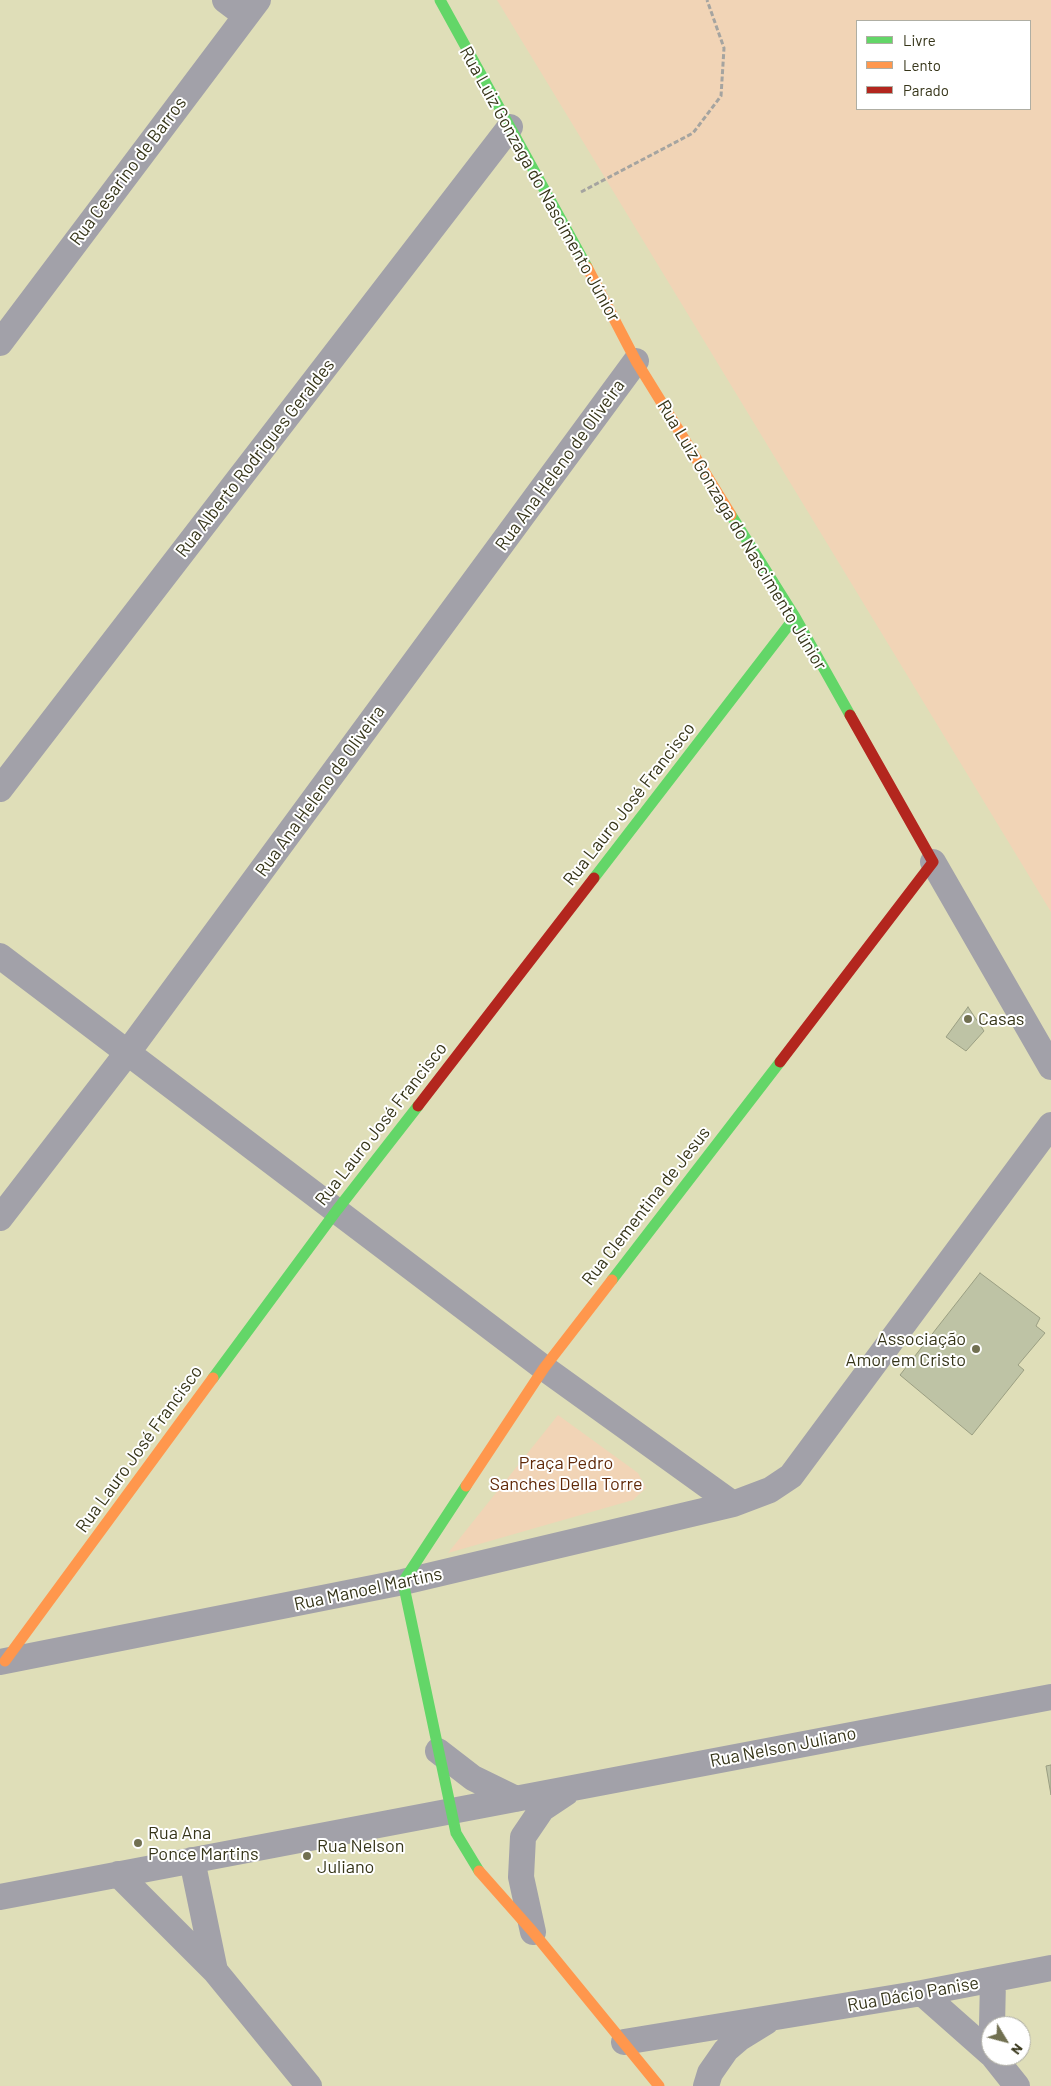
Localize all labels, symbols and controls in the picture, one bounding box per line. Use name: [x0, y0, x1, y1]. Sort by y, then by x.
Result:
legend: [856, 20, 1031, 110]
text: Livre: [903, 31, 936, 49]
street label: Rua Luiz Gonzaga do Nascimento Júnior: [455, 43, 625, 325]
text: Lento: [903, 56, 941, 74]
text: Parado: [903, 81, 949, 99]
street label: Rua Cesarino de Barros: [65, 92, 191, 250]
street label: Rua Alberto Rodrigues Geraldes: [171, 355, 339, 561]
street label: Rua Ana Heleno de Oliveira: [491, 375, 629, 555]
street label: Rua Luiz Gonzaga do Nascimento Júnior: [653, 396, 831, 674]
street label: Rua Ana Heleno de Oliveira: [251, 701, 389, 881]
street label: Rua Lauro José Francisco: [558, 718, 700, 890]
place label: Casas: [978, 1008, 1025, 1030]
marker: Casas: [962, 1013, 974, 1025]
street label: Rua Lauro José Francisco: [310, 1038, 452, 1210]
street label: Rua Clementina de Jesus: [577, 1122, 715, 1290]
place label: Associação Amor em Cristo: [845, 1328, 966, 1370]
marker: Associação Amor em Cristo: [970, 1343, 982, 1355]
street label: Rua Lauro José Francisco: [71, 1361, 207, 1537]
park label: Praça Pedro Sanches Della Torre: [489, 1452, 643, 1495]
street label: Rua Manoel Martins: [292, 1563, 444, 1615]
street label: Rua Nelson Juliano: [708, 1722, 858, 1772]
place label: Rua Ana Ponce Martins: [148, 1822, 259, 1865]
place label: Rua Nelson Juliano: [317, 1835, 405, 1878]
marker: Rua Ana Ponce Martins: [132, 1837, 144, 1849]
marker: Rua Nelson Juliano: [301, 1850, 313, 1862]
street label: Rua Dácio Panise: [846, 1972, 980, 2016]
north arrow: [981, 2016, 1031, 2066]
text: N: [1008, 2041, 1027, 2059]

